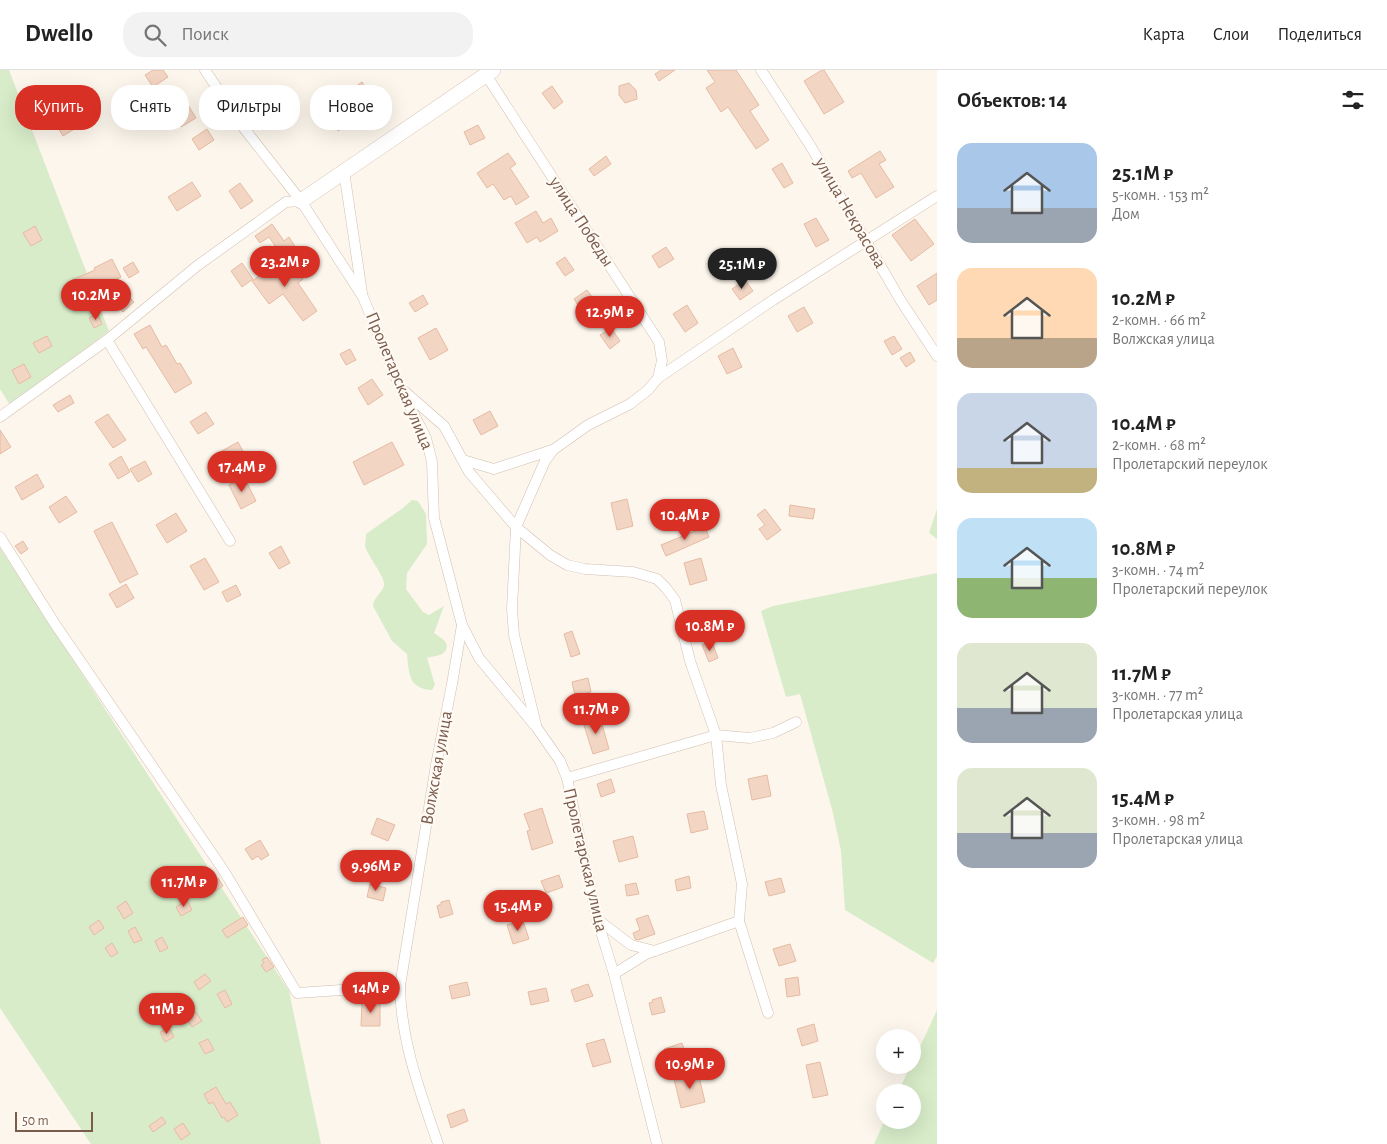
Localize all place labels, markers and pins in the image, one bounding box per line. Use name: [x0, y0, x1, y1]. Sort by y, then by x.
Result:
pin: 23.2M ₽: [239, 246, 331, 288]
pin: 25.1M ₽: [696, 248, 788, 290]
pin: 10.2M ₽: [50, 278, 142, 321]
pin: 12.9M ₽: [564, 296, 656, 338]
pin: 17.4M ₽: [196, 450, 288, 493]
pin: 10.4M ₽: [639, 498, 731, 541]
pin: 10.8M ₽: [664, 610, 756, 652]
pin: 11.7M ₽: [550, 692, 642, 735]
pin: 9.96M ₽: [330, 850, 422, 892]
pin: 11.7M ₽: [138, 866, 230, 908]
pin: 15.4M ₽: [472, 890, 564, 932]
pin: 14M ₽: [336, 972, 406, 1014]
pin: 11M ₽: [132, 992, 202, 1035]
pin: 10.9M ₽: [644, 1048, 736, 1090]

